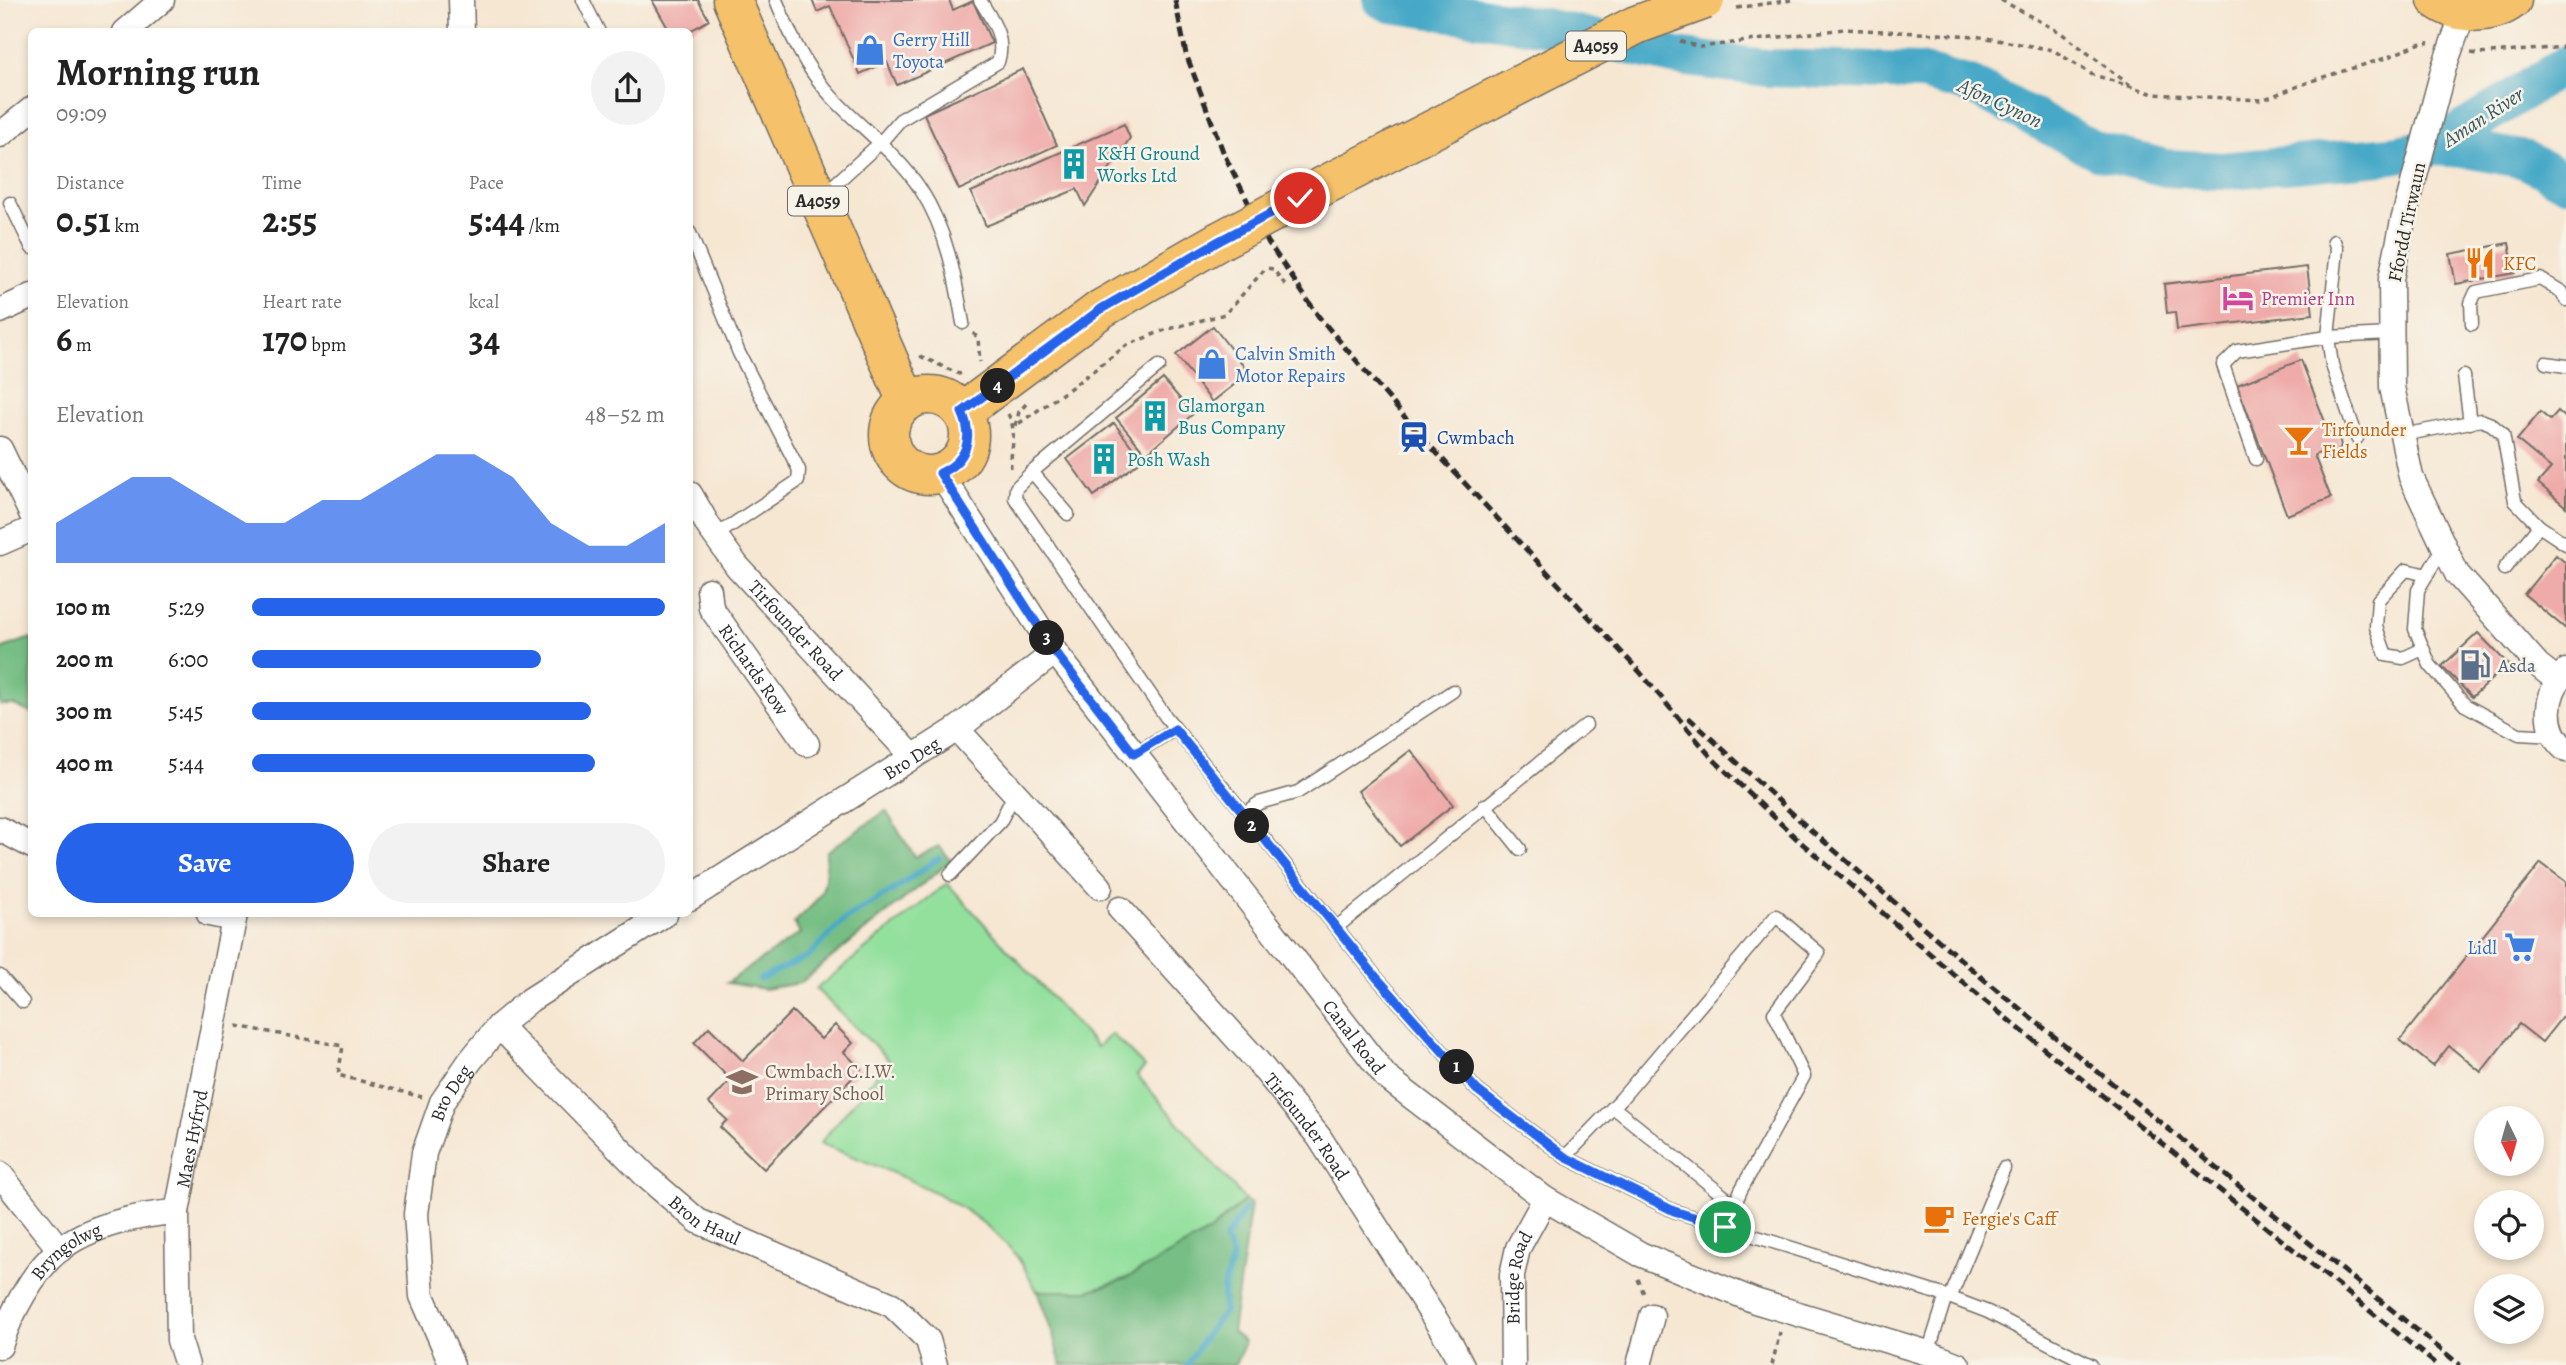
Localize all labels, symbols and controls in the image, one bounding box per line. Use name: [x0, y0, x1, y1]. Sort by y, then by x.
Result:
place label: Gerry Hill Toyota: [893, 27, 970, 75]
road number: A4059: [1566, 32, 1626, 60]
shop icon: Gerry Hill Toyota: [853, 33, 887, 67]
text: Morning run: [56, 46, 260, 98]
button: share: [591, 51, 665, 125]
water label: Afon Cynon: [1952, 71, 2047, 135]
water label: Aman River: [2436, 80, 2530, 154]
text: 09:09: [56, 98, 107, 129]
place label: K&H Ground Works Ltd: [1096, 141, 1201, 189]
building icon: K&H Ground Works Ltd: [1057, 147, 1091, 181]
street label: Ffordd Tirwaun: [2382, 160, 2432, 284]
pin: [1270, 168, 1330, 228]
text: Distance: [56, 170, 124, 196]
text: Time: [262, 170, 302, 196]
text: Pace: [469, 170, 504, 196]
icon: check: [1281, 179, 1319, 217]
road number: A4059: [788, 186, 848, 216]
text: 0.51: [56, 196, 111, 244]
text: 2:55: [262, 196, 317, 244]
text: 5:44: [469, 196, 525, 244]
text: km: [111, 213, 140, 239]
text: /km: [525, 213, 560, 239]
restaurant icon: KFC: [2463, 246, 2497, 280]
place label: KFC: [2503, 251, 2536, 277]
hotel icon: Premier Inn: [2221, 281, 2255, 315]
place label: Premier Inn: [2261, 286, 2355, 312]
text: Elevation: [56, 289, 129, 315]
text: Heart rate: [262, 289, 342, 315]
text: kcal: [469, 289, 499, 315]
text: 6: [56, 315, 72, 363]
text: 170: [262, 315, 307, 363]
text: 34: [469, 315, 500, 363]
text: m: [72, 332, 92, 358]
text: bpm: [307, 332, 347, 358]
place label: Calvin Smith Motor Repairs: [1235, 341, 1346, 389]
shop icon: Calvin Smith Motor Repairs: [1195, 347, 1229, 381]
pin: 4: [981, 368, 1016, 404]
text: 4: [993, 372, 1002, 398]
place label: Glamorgan Bus Company: [1178, 393, 1286, 441]
text: Elevation: [56, 399, 144, 430]
text: 48–52 m: [585, 399, 665, 430]
building icon: Glamorgan Bus Company: [1138, 399, 1172, 433]
place label: Tirfounder Fields: [2322, 417, 2407, 465]
station icon: Cwmbach: [1397, 420, 1431, 454]
bar icon: Tirfounder Fields: [2282, 423, 2316, 457]
place label: Cwmbach: [1437, 425, 1515, 451]
building icon: Posh Wash: [1087, 442, 1121, 476]
place label: Posh Wash: [1127, 447, 1210, 473]
street label: Tirfounder Road: [742, 575, 849, 687]
text: 100 m: [56, 592, 111, 623]
text: 5:29: [168, 592, 205, 623]
street label: Richards Row: [712, 619, 795, 721]
pin: 3: [1030, 620, 1064, 656]
text: 3: [1042, 624, 1051, 650]
text: 200 m: [56, 644, 114, 675]
text: 6:00: [168, 644, 209, 675]
fuel station icon: Asda: [2458, 648, 2492, 682]
place label: Asda: [2497, 653, 2536, 679]
text: 300 m: [56, 696, 112, 727]
text: 5:45: [168, 696, 204, 727]
street label: Bro Deg: [878, 731, 946, 786]
text: 400 m: [56, 748, 113, 779]
text: 5:44: [168, 748, 204, 779]
pin: 2: [1234, 808, 1270, 844]
text: 2: [1247, 812, 1256, 838]
button: Save: [56, 823, 354, 903]
button: Share: [368, 823, 665, 903]
supermarket icon: Lidl: [2503, 930, 2537, 964]
place label: Lidl: [2467, 935, 2497, 961]
street label: Canal Road: [1316, 994, 1391, 1080]
pin: 1: [1440, 1050, 1474, 1084]
text: 1: [1453, 1053, 1460, 1079]
street label: Bro Deg: [424, 1059, 478, 1125]
place label: Cwmbach C.I.W. Primary School: [765, 1059, 896, 1107]
school or university icon: Cwmbach C.I.W. Primary School: [725, 1065, 759, 1099]
street label: Tirfounder Road: [1258, 1068, 1355, 1186]
street label: Maes Hyfryd: [170, 1087, 215, 1190]
north arrow: [2474, 1106, 2544, 1176]
map controls: [2474, 1106, 2544, 1344]
street label: Bron Haul: [663, 1189, 744, 1252]
button: locate: [2474, 1190, 2544, 1260]
pin: [1695, 1197, 1755, 1257]
cafe icon: Fergie's Caff: [1922, 1201, 1956, 1235]
place label: Fergie's Caff: [1962, 1206, 2059, 1232]
icon: arrive: [1706, 1208, 1744, 1246]
street label: Bryngolwg: [25, 1216, 106, 1286]
street label: Bridge Road: [1500, 1226, 1539, 1325]
button: layers: [2474, 1274, 2544, 1344]

